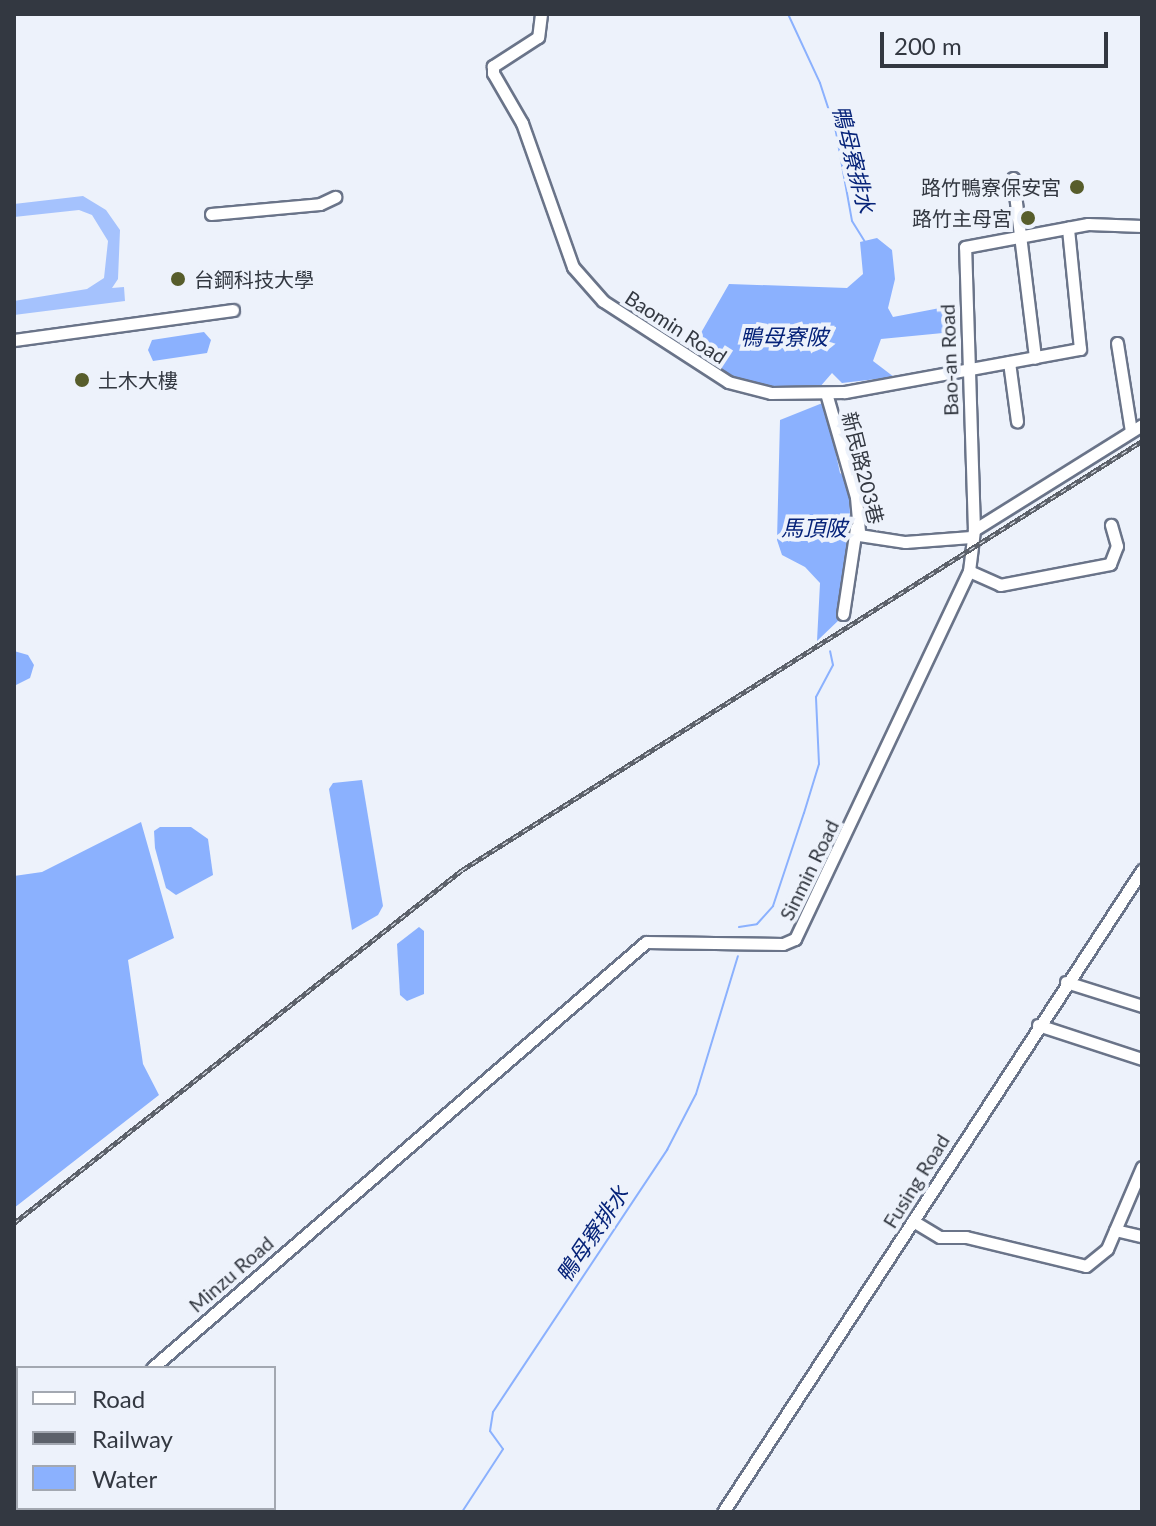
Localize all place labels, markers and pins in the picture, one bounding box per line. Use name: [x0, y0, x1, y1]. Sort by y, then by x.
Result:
place label: 路竹鴨寮保安宮: [921, 175, 1061, 199]
marker: 路竹鴨寮保安宮: [1068, 178, 1086, 196]
place label: 路竹主母宮: [912, 206, 1012, 230]
marker: 路竹主母宮: [1019, 209, 1037, 227]
place label: 台鋼科技大學: [194, 267, 314, 291]
marker: 台鋼科技大學: [169, 270, 187, 288]
place label: 土木大樓: [98, 368, 178, 392]
marker: 土木大樓: [73, 371, 91, 389]

